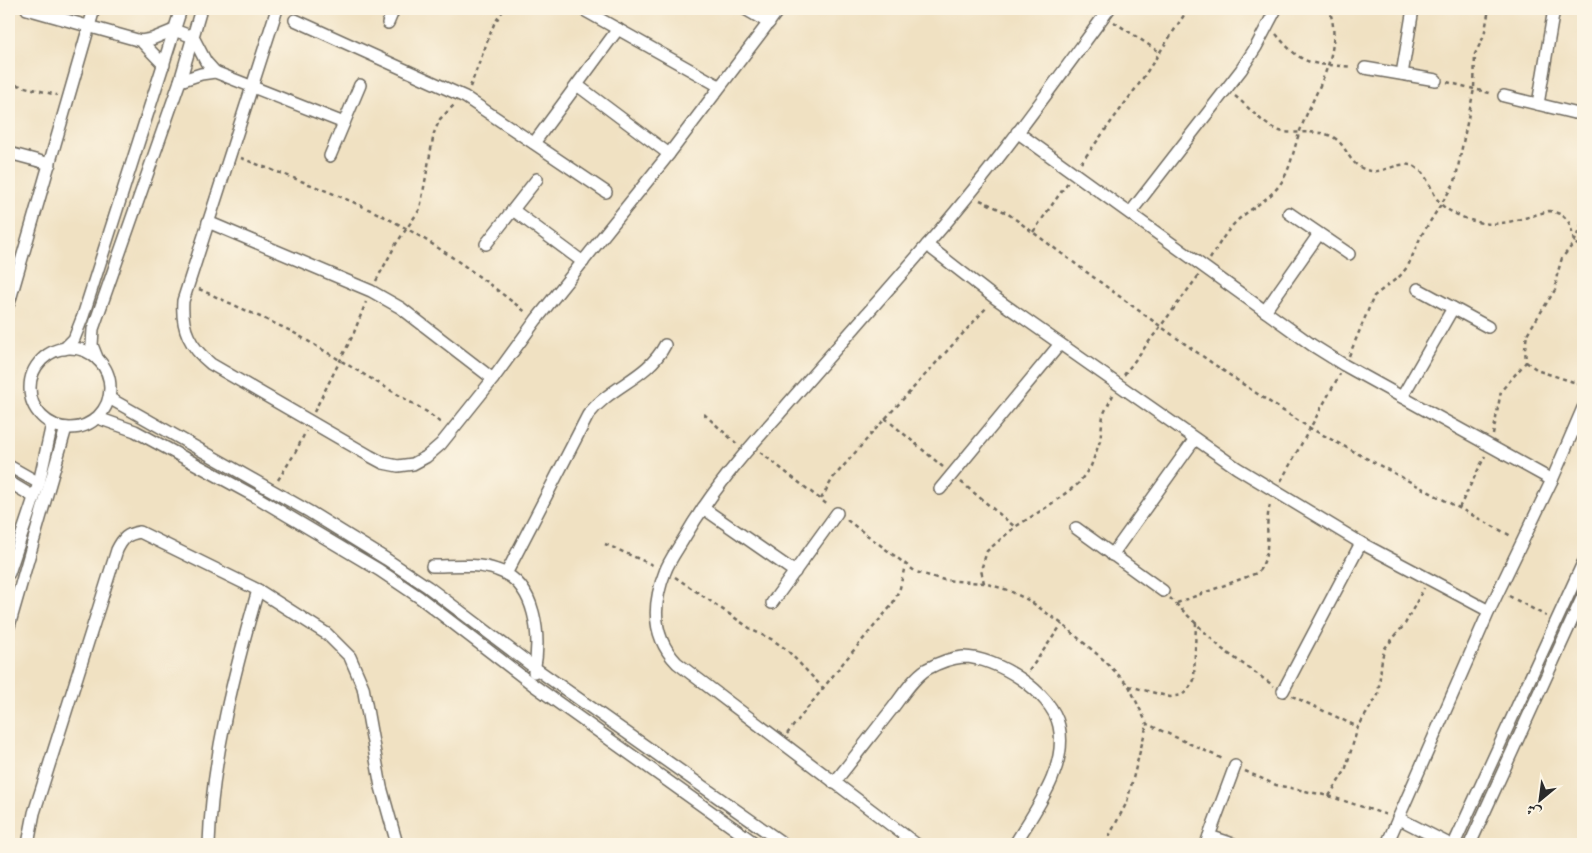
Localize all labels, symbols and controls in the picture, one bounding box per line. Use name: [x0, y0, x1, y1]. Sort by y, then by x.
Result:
north arrow: [1514, 776, 1564, 826]
text: ش: [1524, 799, 1545, 822]

